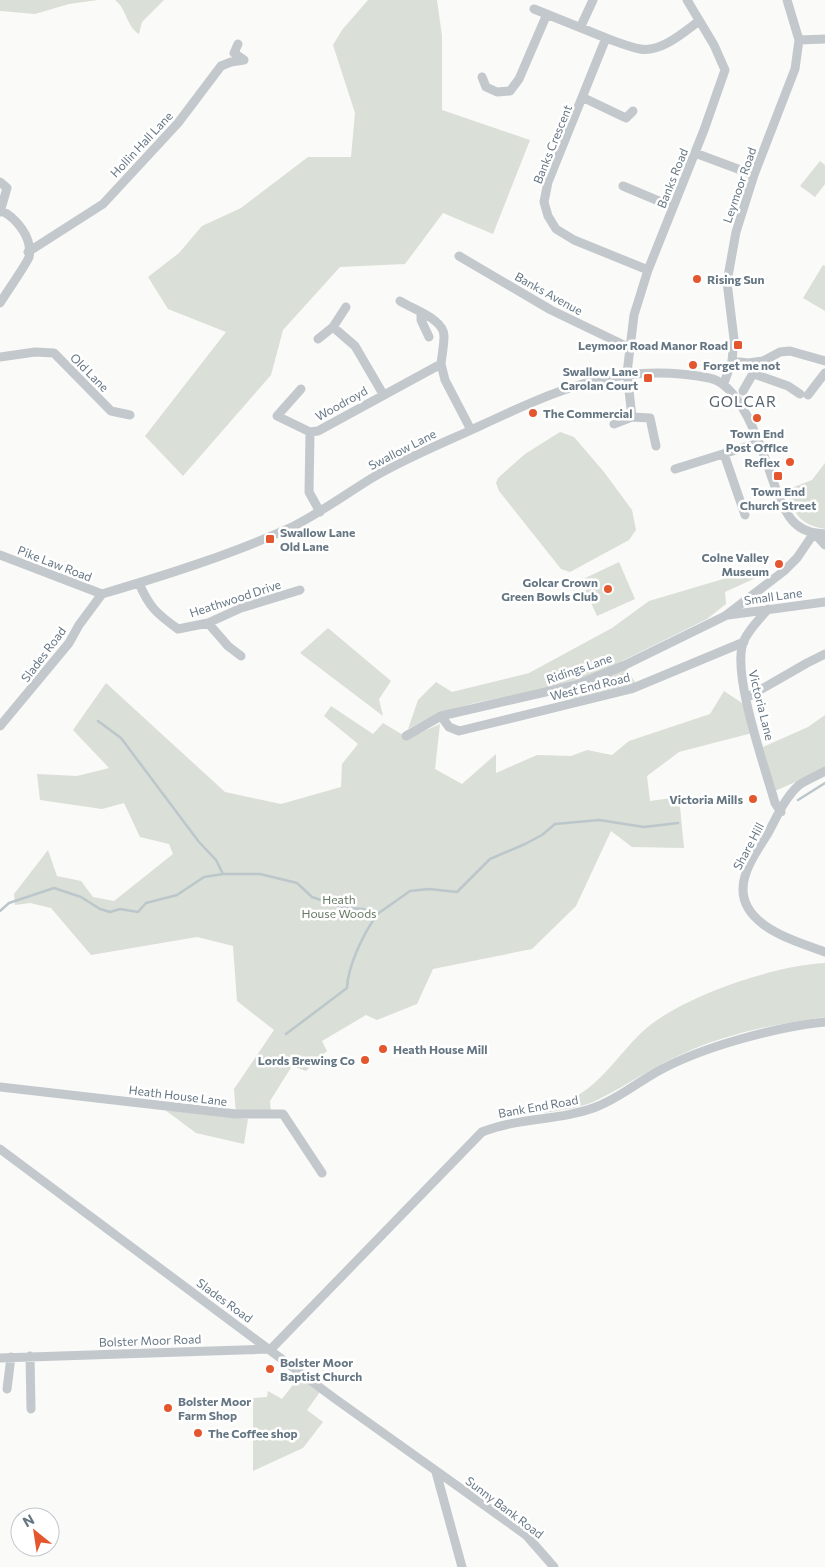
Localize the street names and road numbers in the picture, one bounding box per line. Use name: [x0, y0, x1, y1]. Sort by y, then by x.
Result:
street label: Banks Crescent: [530, 102, 574, 185]
street label: Hollin Hall Lane: [107, 108, 175, 180]
street label: Leymoor Road: [719, 145, 759, 225]
street label: Banks Road: [654, 146, 690, 210]
street label: Banks Avenue: [513, 269, 585, 317]
street label: Old Lane: [68, 350, 112, 394]
street label: Woodroyd: [313, 383, 369, 423]
street label: Swallow Lane: [366, 426, 438, 472]
street label: Pike Law Road: [16, 542, 94, 584]
street label: Heathwood Drive: [188, 577, 282, 619]
street label: Small Lane: [743, 585, 803, 607]
street label: Slades Road: [18, 624, 68, 684]
street label: Ridings Lane: [544, 650, 614, 686]
street label: Victoria Lane: [746, 668, 778, 742]
street label: West End Road: [549, 669, 631, 703]
street label: Share Hill: [730, 820, 766, 872]
street label: Heath House Lane: [128, 1082, 228, 1108]
street label: Bank End Road: [497, 1092, 579, 1120]
street label: Slades Road: [194, 1275, 256, 1325]
street label: Bolster Moor Road: [99, 1331, 202, 1349]
street label: Sunny Bank Road: [463, 1473, 547, 1541]

